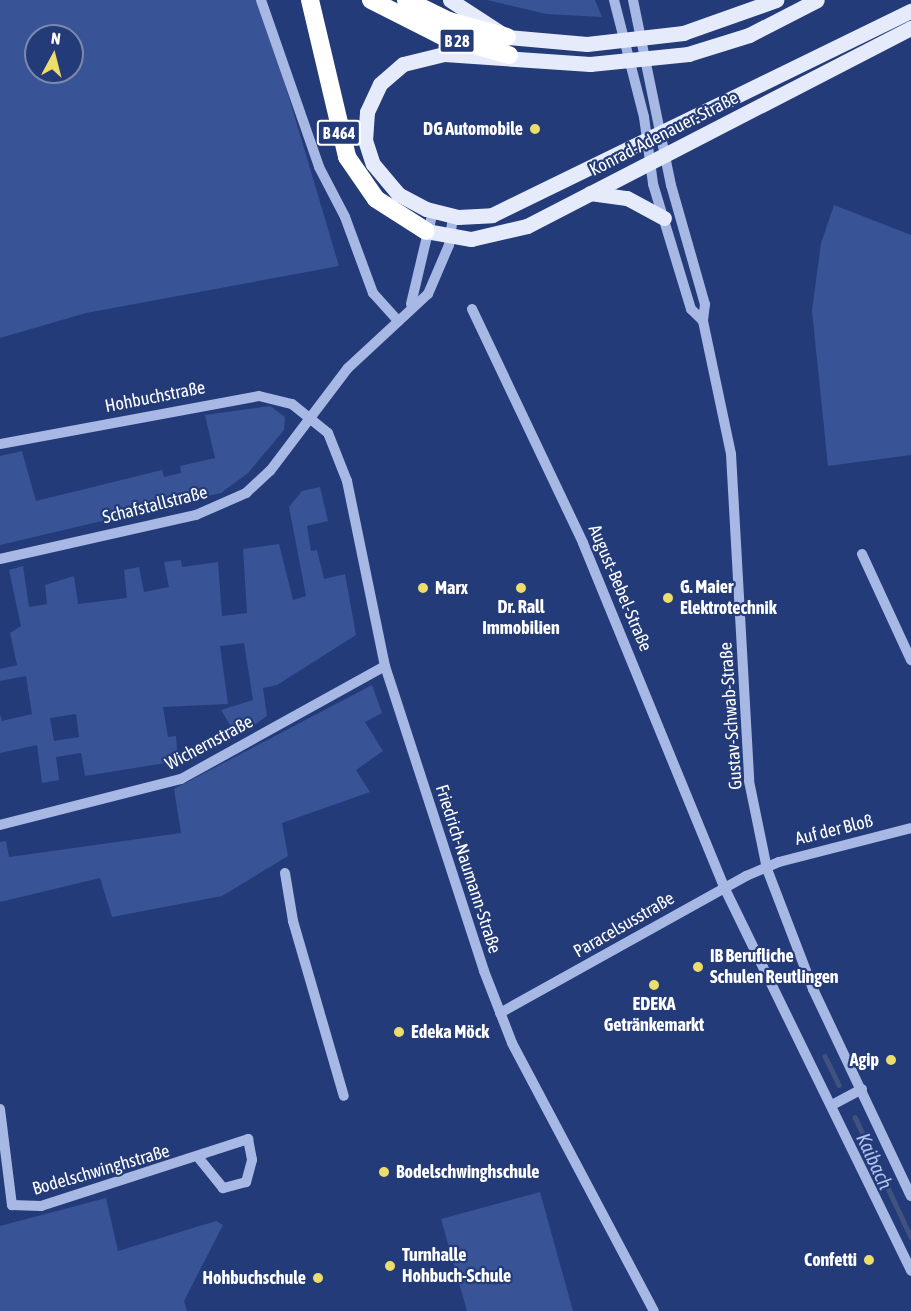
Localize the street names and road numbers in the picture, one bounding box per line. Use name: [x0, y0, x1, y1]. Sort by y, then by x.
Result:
road number: B 28: [438, 28, 476, 54]
street label: Konrad-Adenauer-Straße: [586, 87, 742, 181]
road number: B 464: [316, 120, 362, 146]
street label: Hohbuchstraße: [103, 377, 207, 417]
street label: Schafstallstraße: [100, 482, 210, 528]
street label: August-Bebel-Straße: [584, 521, 656, 655]
street label: Gustav-Schwab-Straße: [715, 642, 747, 790]
street label: Wichernstraße: [161, 711, 257, 775]
street label: Friedrich-Naumann-Straße: [431, 782, 505, 956]
street label: Auf der Bloß: [793, 810, 875, 850]
street label: Paracelsusstraße: [570, 887, 678, 963]
street label: Bodelschwinghstraße: [30, 1140, 172, 1200]

